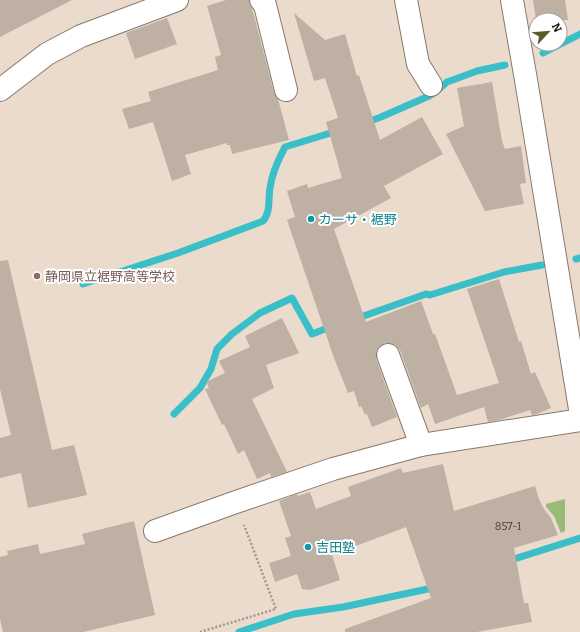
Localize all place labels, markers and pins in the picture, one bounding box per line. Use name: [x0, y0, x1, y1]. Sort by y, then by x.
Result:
place label: カーサ・裾野: [319, 212, 397, 227]
marker: カーサ・裾野: [306, 214, 316, 224]
place label: 静岡県立裾野高等学校: [45, 269, 175, 284]
marker: 静岡県立裾野高等学校: [32, 271, 42, 281]
place label: 吉田塾: [316, 540, 355, 555]
marker: 吉田塾: [303, 542, 313, 552]

